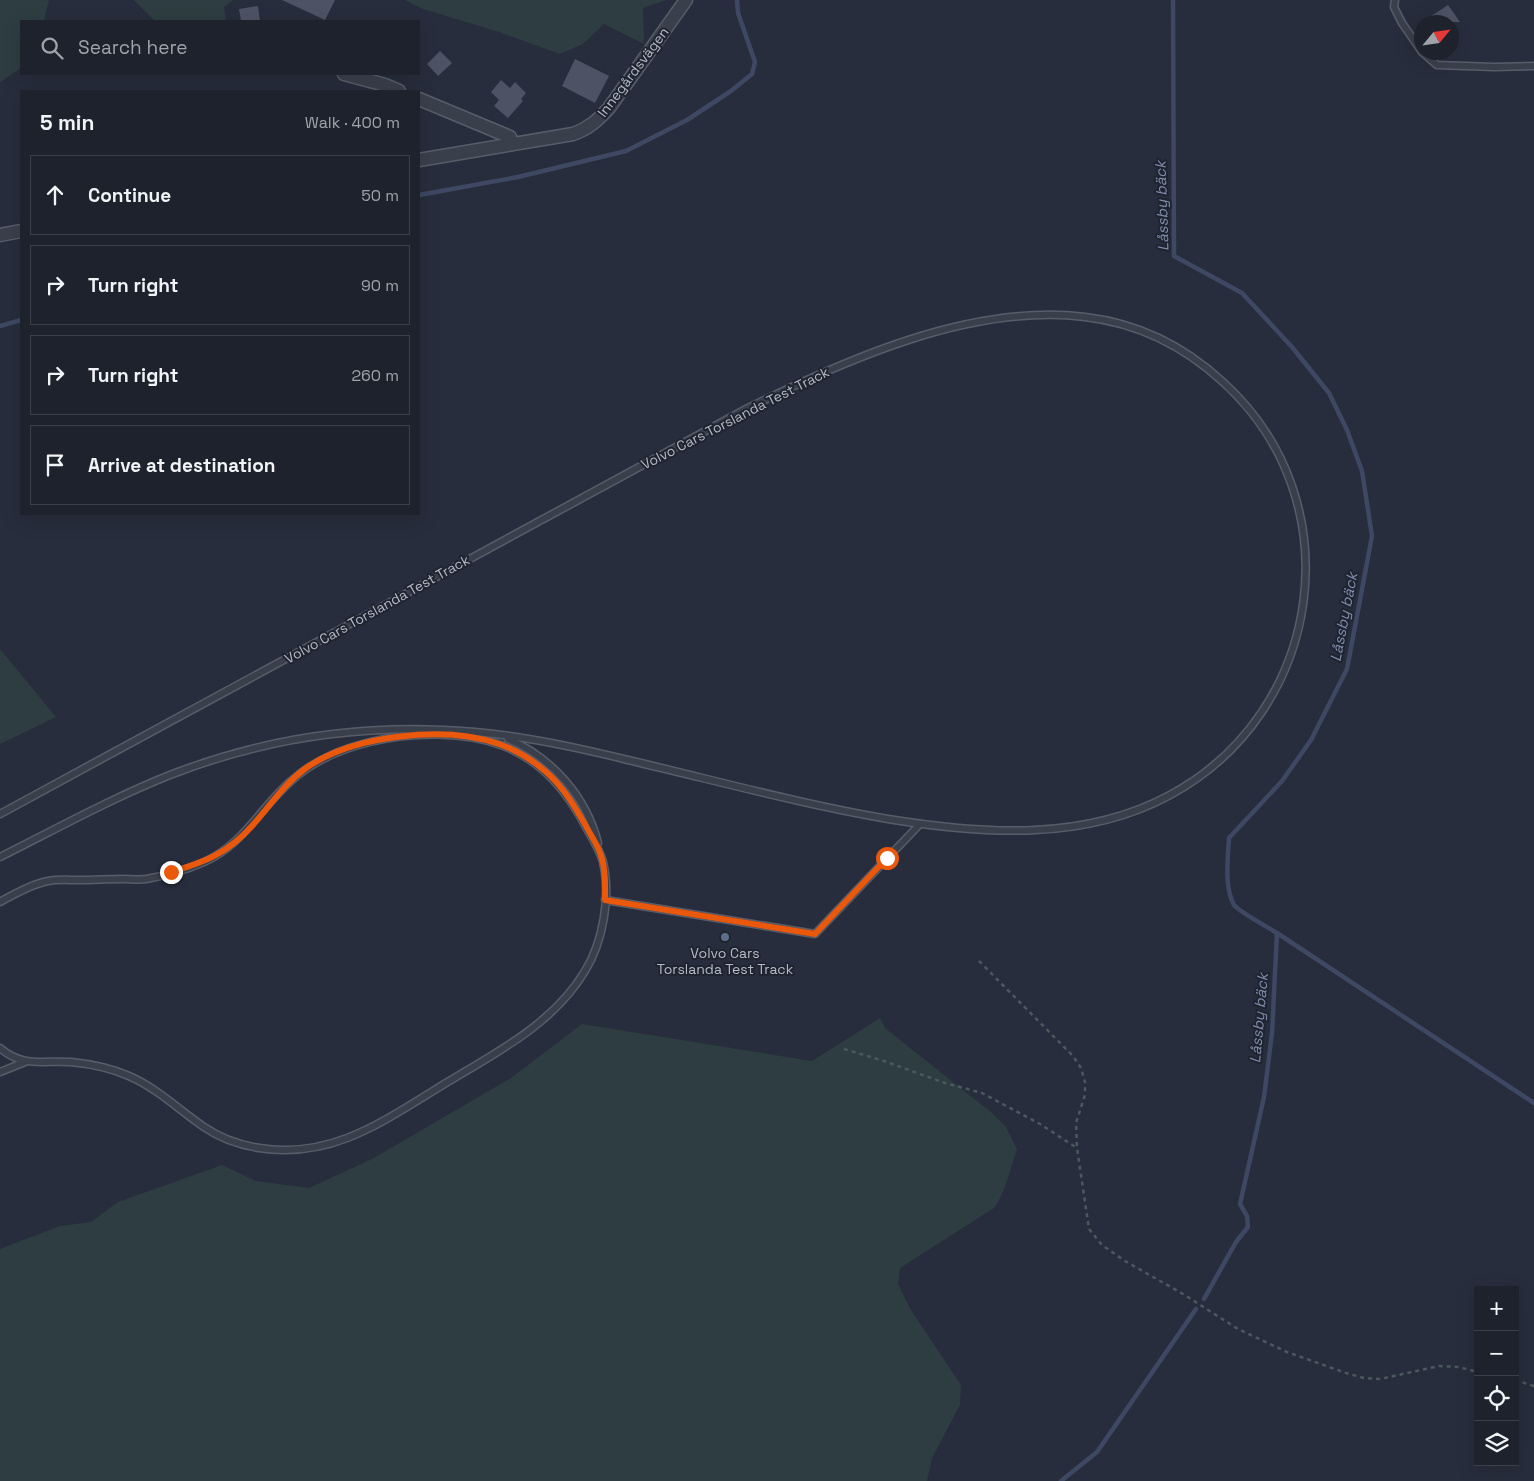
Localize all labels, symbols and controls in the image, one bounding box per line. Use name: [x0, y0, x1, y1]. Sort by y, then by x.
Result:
north arrow: [1414, 15, 1459, 60]
search box: [20, 20, 420, 75]
street label: Innegårdsvägen: [593, 23, 673, 121]
icon: search: [38, 34, 66, 62]
text: Search here: [78, 35, 188, 60]
text: 5 min: [40, 109, 94, 136]
text: Walk · 400 m: [305, 112, 400, 133]
water label: Låssby bäck: [1150, 159, 1173, 252]
icon: ahead: [41, 181, 69, 209]
text: Continue: [88, 183, 171, 208]
text: 50 m: [361, 185, 399, 206]
icon: right: [41, 271, 69, 299]
text: Turn right: [88, 273, 178, 298]
text: 90 m: [361, 275, 399, 296]
icon: right: [41, 361, 69, 389]
street label: Volvo Cars Torslanda Test Track: [638, 362, 833, 473]
text: Turn right: [88, 363, 178, 388]
text: 260 m: [351, 365, 399, 386]
icon: arrive: [41, 451, 69, 479]
text: Arrive at destination: [88, 453, 276, 478]
street label: Volvo Cars Torslanda Test Track: [281, 550, 473, 668]
water label: Låssby bäck: [1326, 569, 1362, 663]
route start: [876, 847, 899, 870]
route end: [160, 861, 183, 884]
marker: Volvo Cars Torslanda Test Track: [719, 931, 731, 943]
place label: Volvo Cars Torslanda Test Track: [657, 944, 794, 978]
water label: Låssby bäck: [1245, 970, 1272, 1064]
map controls: [1474, 1286, 1519, 1466]
button: +: [1474, 1286, 1519, 1331]
button: −: [1474, 1331, 1519, 1376]
button: locate: [1474, 1376, 1519, 1421]
button: layers: [1474, 1421, 1519, 1466]

